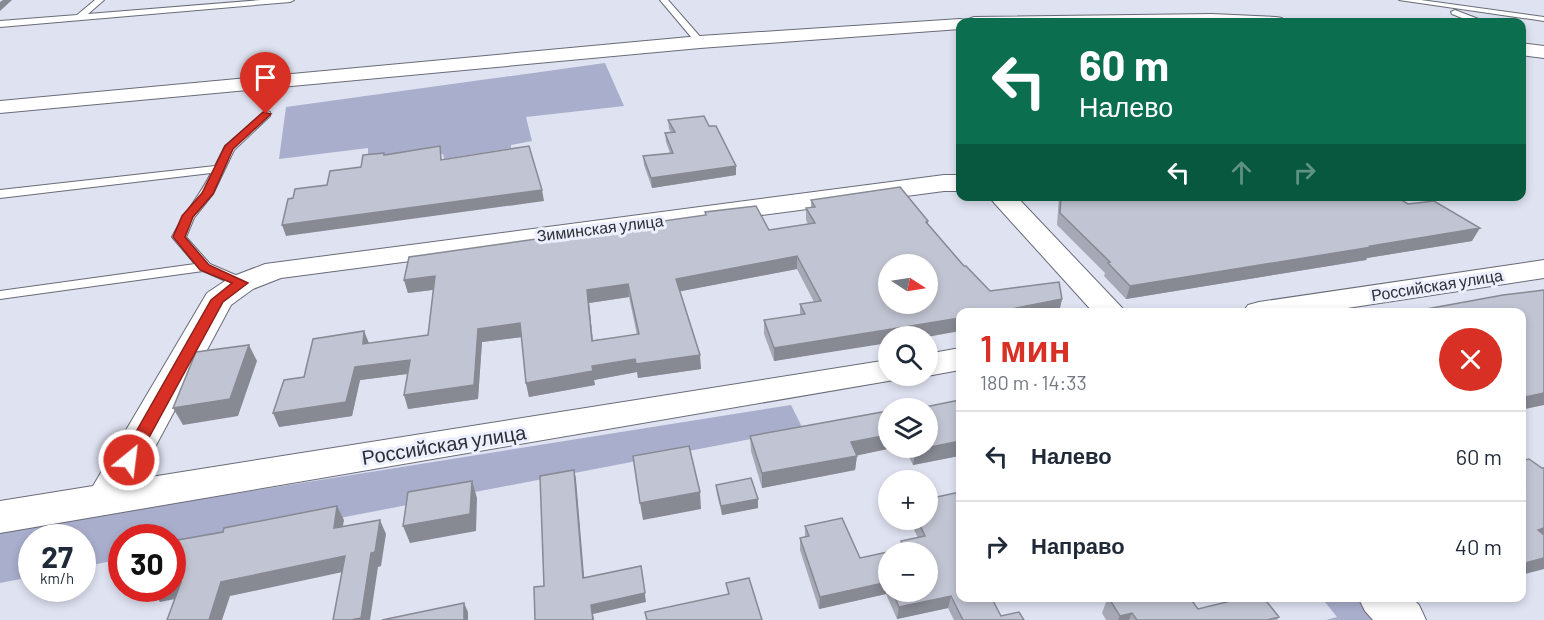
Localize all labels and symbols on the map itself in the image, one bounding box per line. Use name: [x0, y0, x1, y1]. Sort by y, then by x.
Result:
pin: [240, 52, 291, 114]
street label: Зиминская улица: [536, 210, 664, 245]
north arrow: [878, 254, 938, 314]
street label: Российская улица: [1370, 265, 1504, 304]
street label: Российская улица: [360, 419, 529, 469]
position arrow: [97, 428, 161, 492]
speed limit sign: 30: [108, 524, 186, 602]

